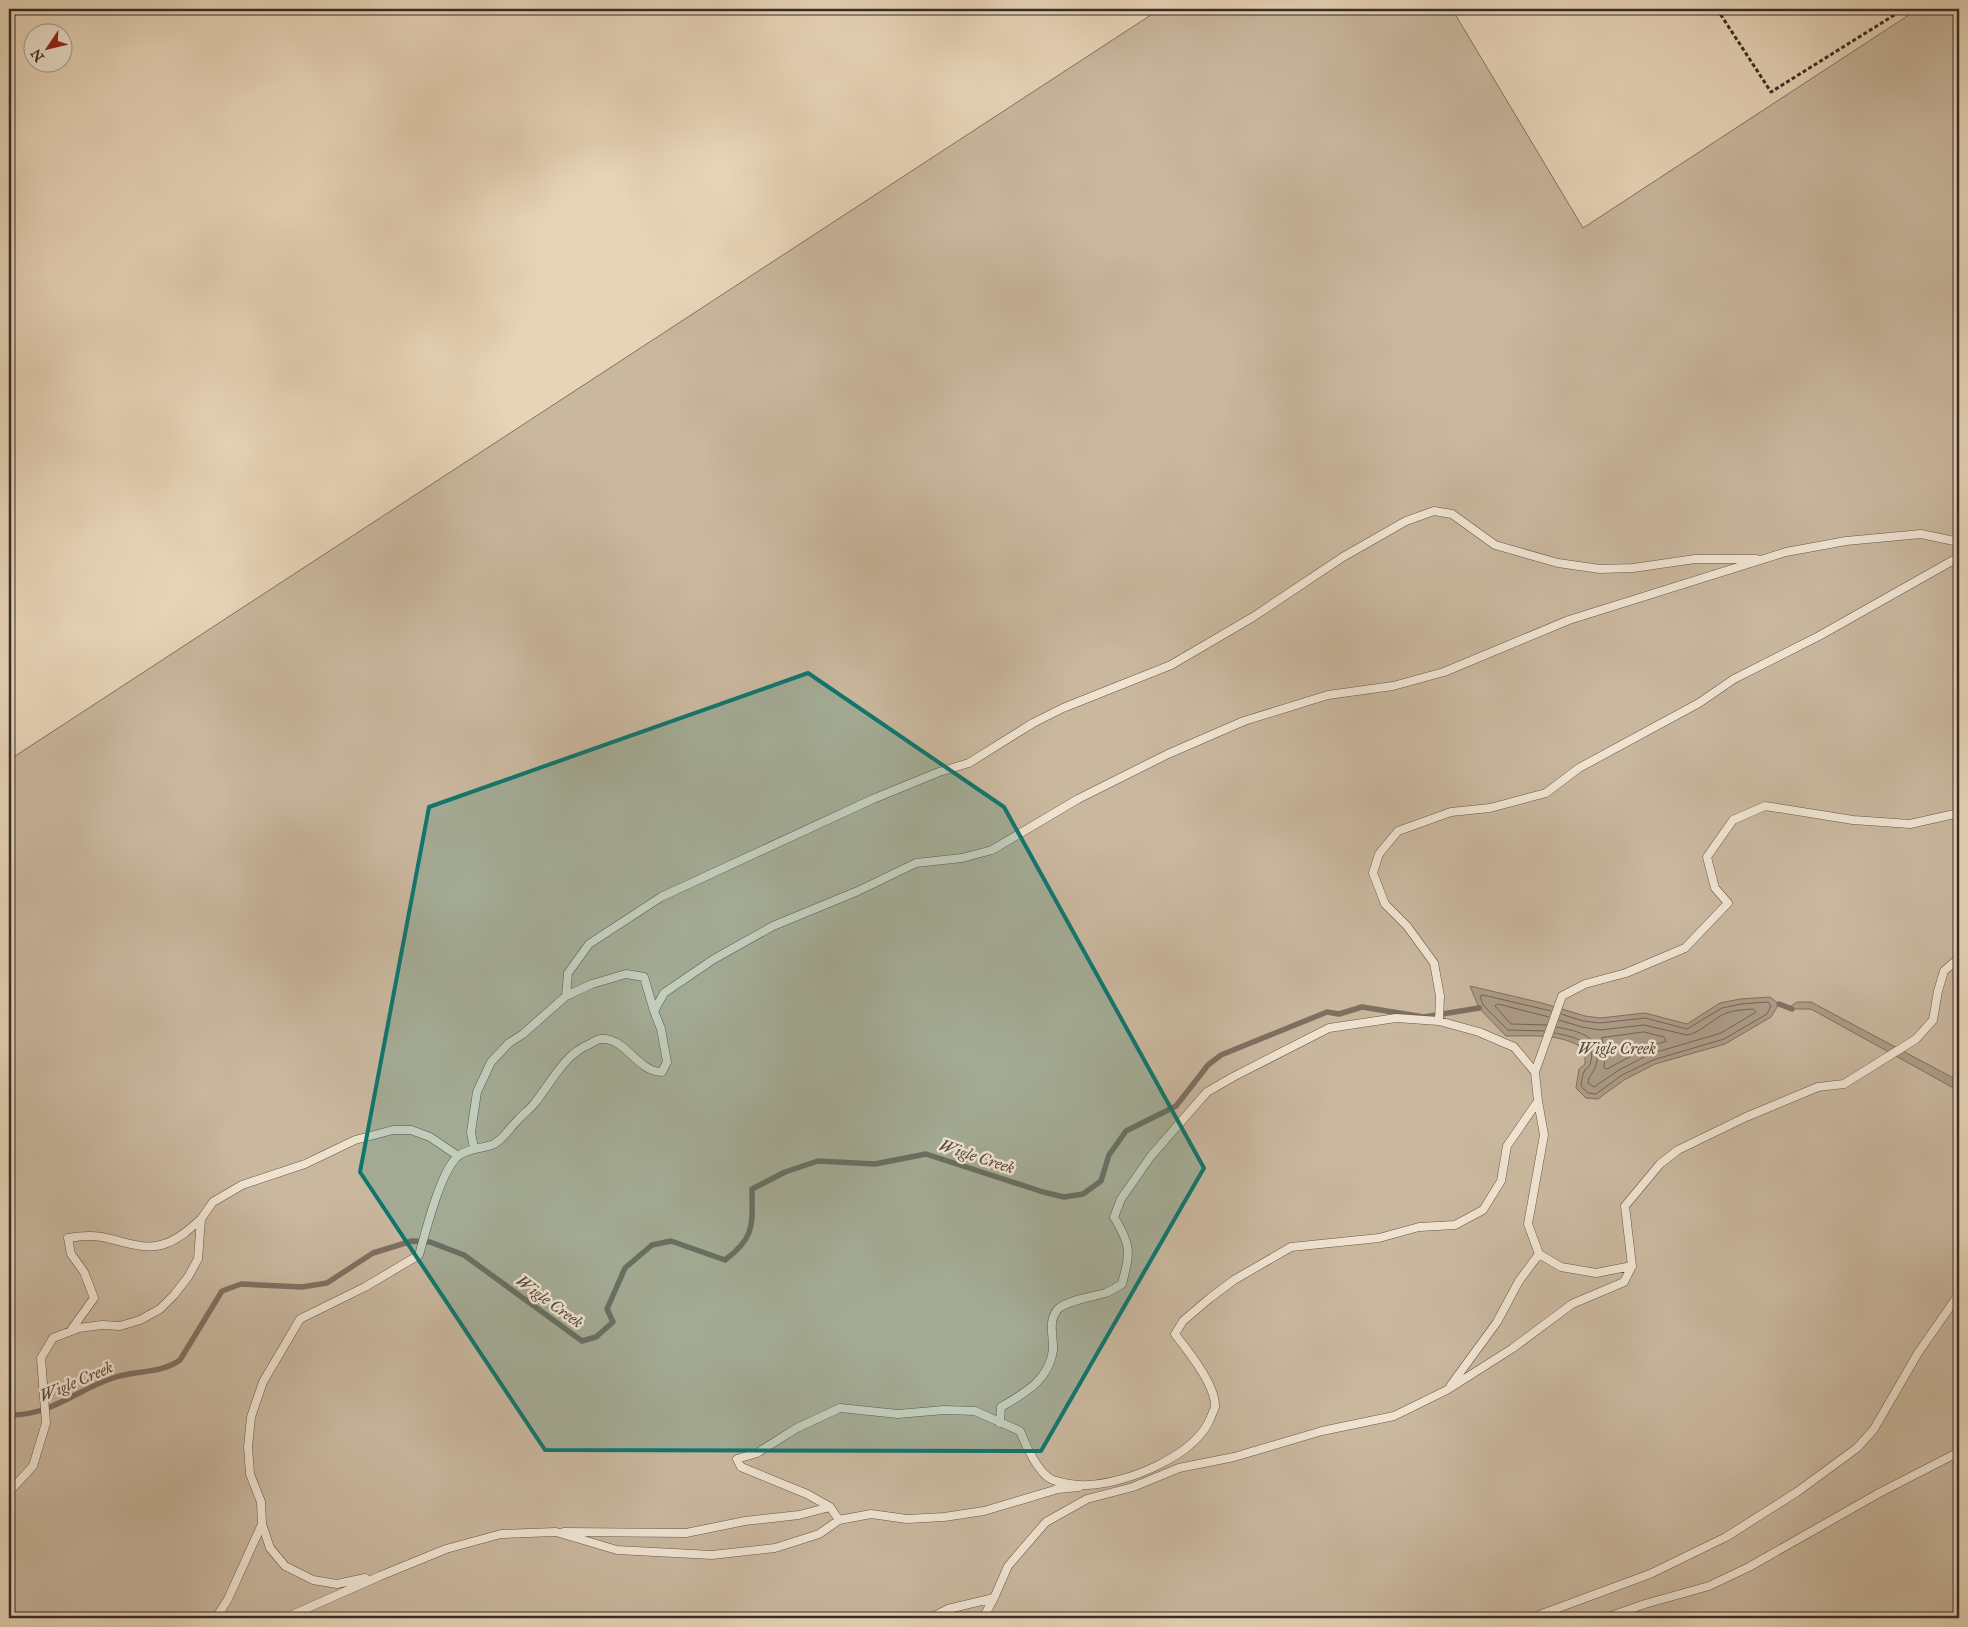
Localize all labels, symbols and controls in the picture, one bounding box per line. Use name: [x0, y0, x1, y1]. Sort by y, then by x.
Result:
north arrow: [22, 22, 72, 72]
text: N: [27, 45, 48, 65]
water label: Wigle Creek: [1578, 1039, 1656, 1058]
water label: Wigle Creek: [937, 1135, 1017, 1178]
water label: Wigle Creek: [513, 1271, 587, 1332]
water label: Wigle Creek: [37, 1358, 116, 1405]

